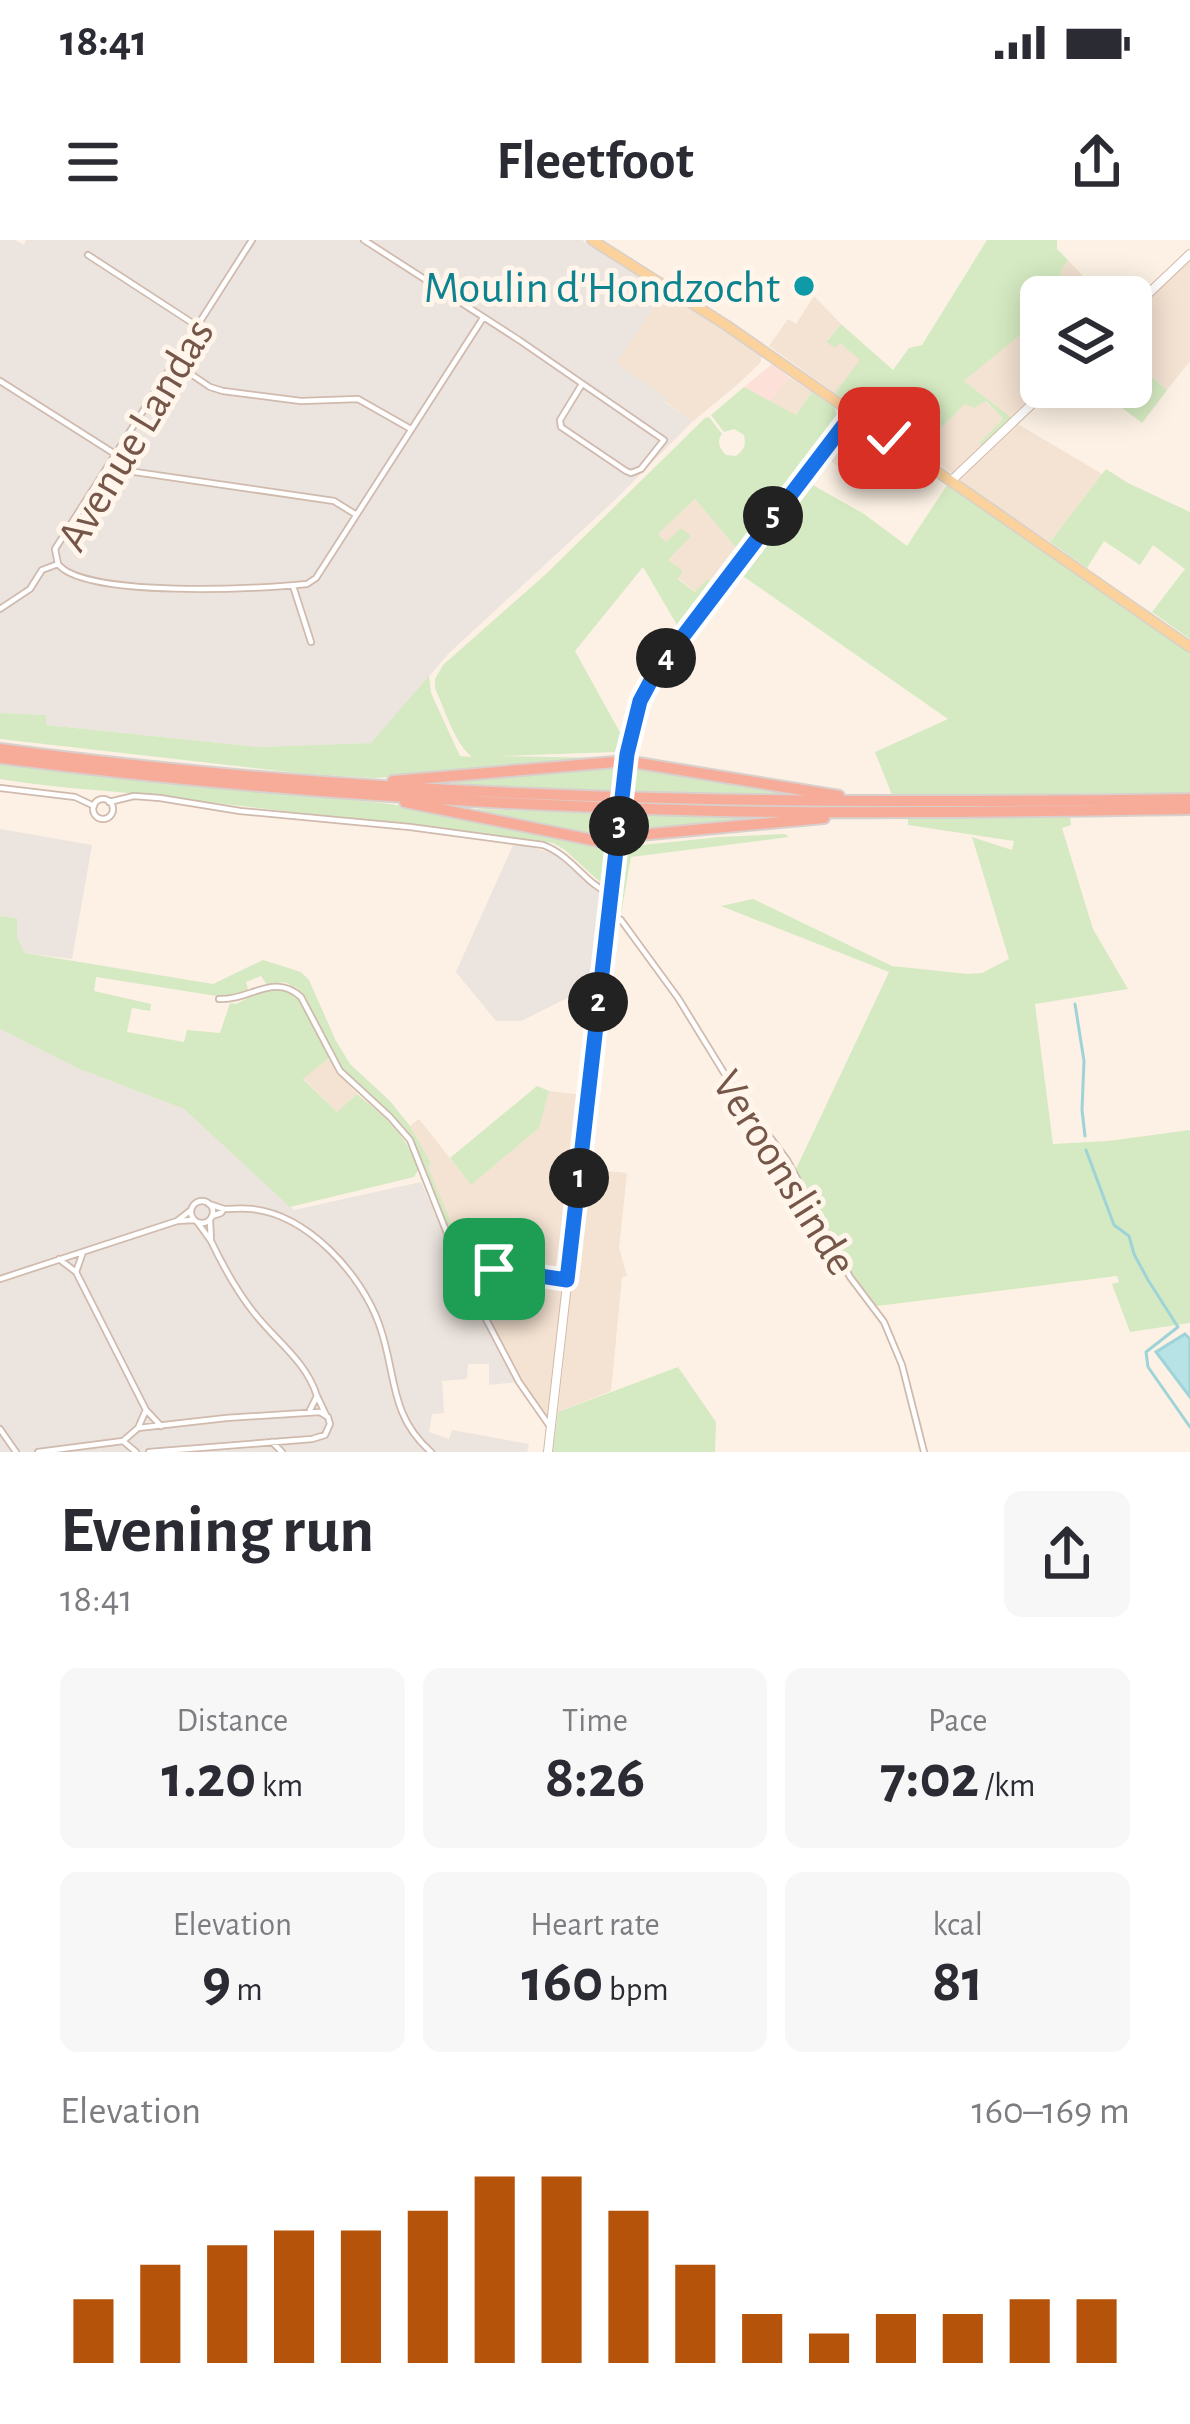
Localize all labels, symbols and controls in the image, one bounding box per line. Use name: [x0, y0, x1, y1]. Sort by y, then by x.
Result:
text: 18:41: [60, 19, 148, 64]
icon: menu: [60, 129, 126, 195]
icon: share: [1064, 129, 1130, 195]
text: Fleetfoot: [496, 135, 694, 189]
place label: Moulin d'Hondzocht: [424, 266, 780, 311]
marker: Moulin d'Hondzocht: [791, 273, 817, 299]
map controls: [1020, 276, 1152, 408]
button: layers: [1020, 276, 1152, 408]
street label: Avenue Landas: [49, 312, 223, 559]
pin: [838, 387, 940, 489]
icon: check: [856, 405, 922, 471]
pin: 5: [743, 486, 803, 546]
text: 5: [766, 499, 780, 532]
pin: 4: [636, 628, 696, 688]
text: 4: [658, 641, 674, 674]
pin: 3: [589, 796, 649, 856]
text: 3: [612, 809, 626, 842]
pin: 2: [568, 972, 628, 1032]
text: 2: [590, 985, 606, 1018]
street label: Veroonslinde: [703, 1063, 864, 1283]
pin: 1: [549, 1148, 609, 1208]
text: 1: [573, 1161, 585, 1194]
pin: [443, 1218, 545, 1320]
icon: arrive: [461, 1236, 527, 1302]
button: share: [1004, 1491, 1130, 1617]
text: Evening run: [60, 1498, 374, 1564]
text: 18:41: [60, 1580, 133, 1619]
text: Distance: [176, 1705, 288, 1738]
text: Time: [562, 1705, 628, 1738]
text: Pace: [928, 1705, 987, 1738]
text: 1.20: [161, 1748, 256, 1808]
text: 8:26: [545, 1748, 645, 1808]
text: 7:02: [880, 1748, 979, 1808]
text: km: [256, 1770, 303, 1803]
text: /km: [979, 1770, 1035, 1803]
text: Elevation: [173, 1909, 292, 1942]
text: Heart rate: [530, 1909, 660, 1942]
text: kcal: [933, 1909, 983, 1942]
text: 9: [202, 1952, 231, 2012]
text: 160: [521, 1952, 603, 2012]
text: 81: [932, 1952, 983, 2012]
text: m: [231, 1974, 263, 2007]
text: bpm: [603, 1974, 669, 2007]
text: Elevation: [60, 2092, 201, 2131]
text: 160–169 m: [971, 2092, 1130, 2131]

